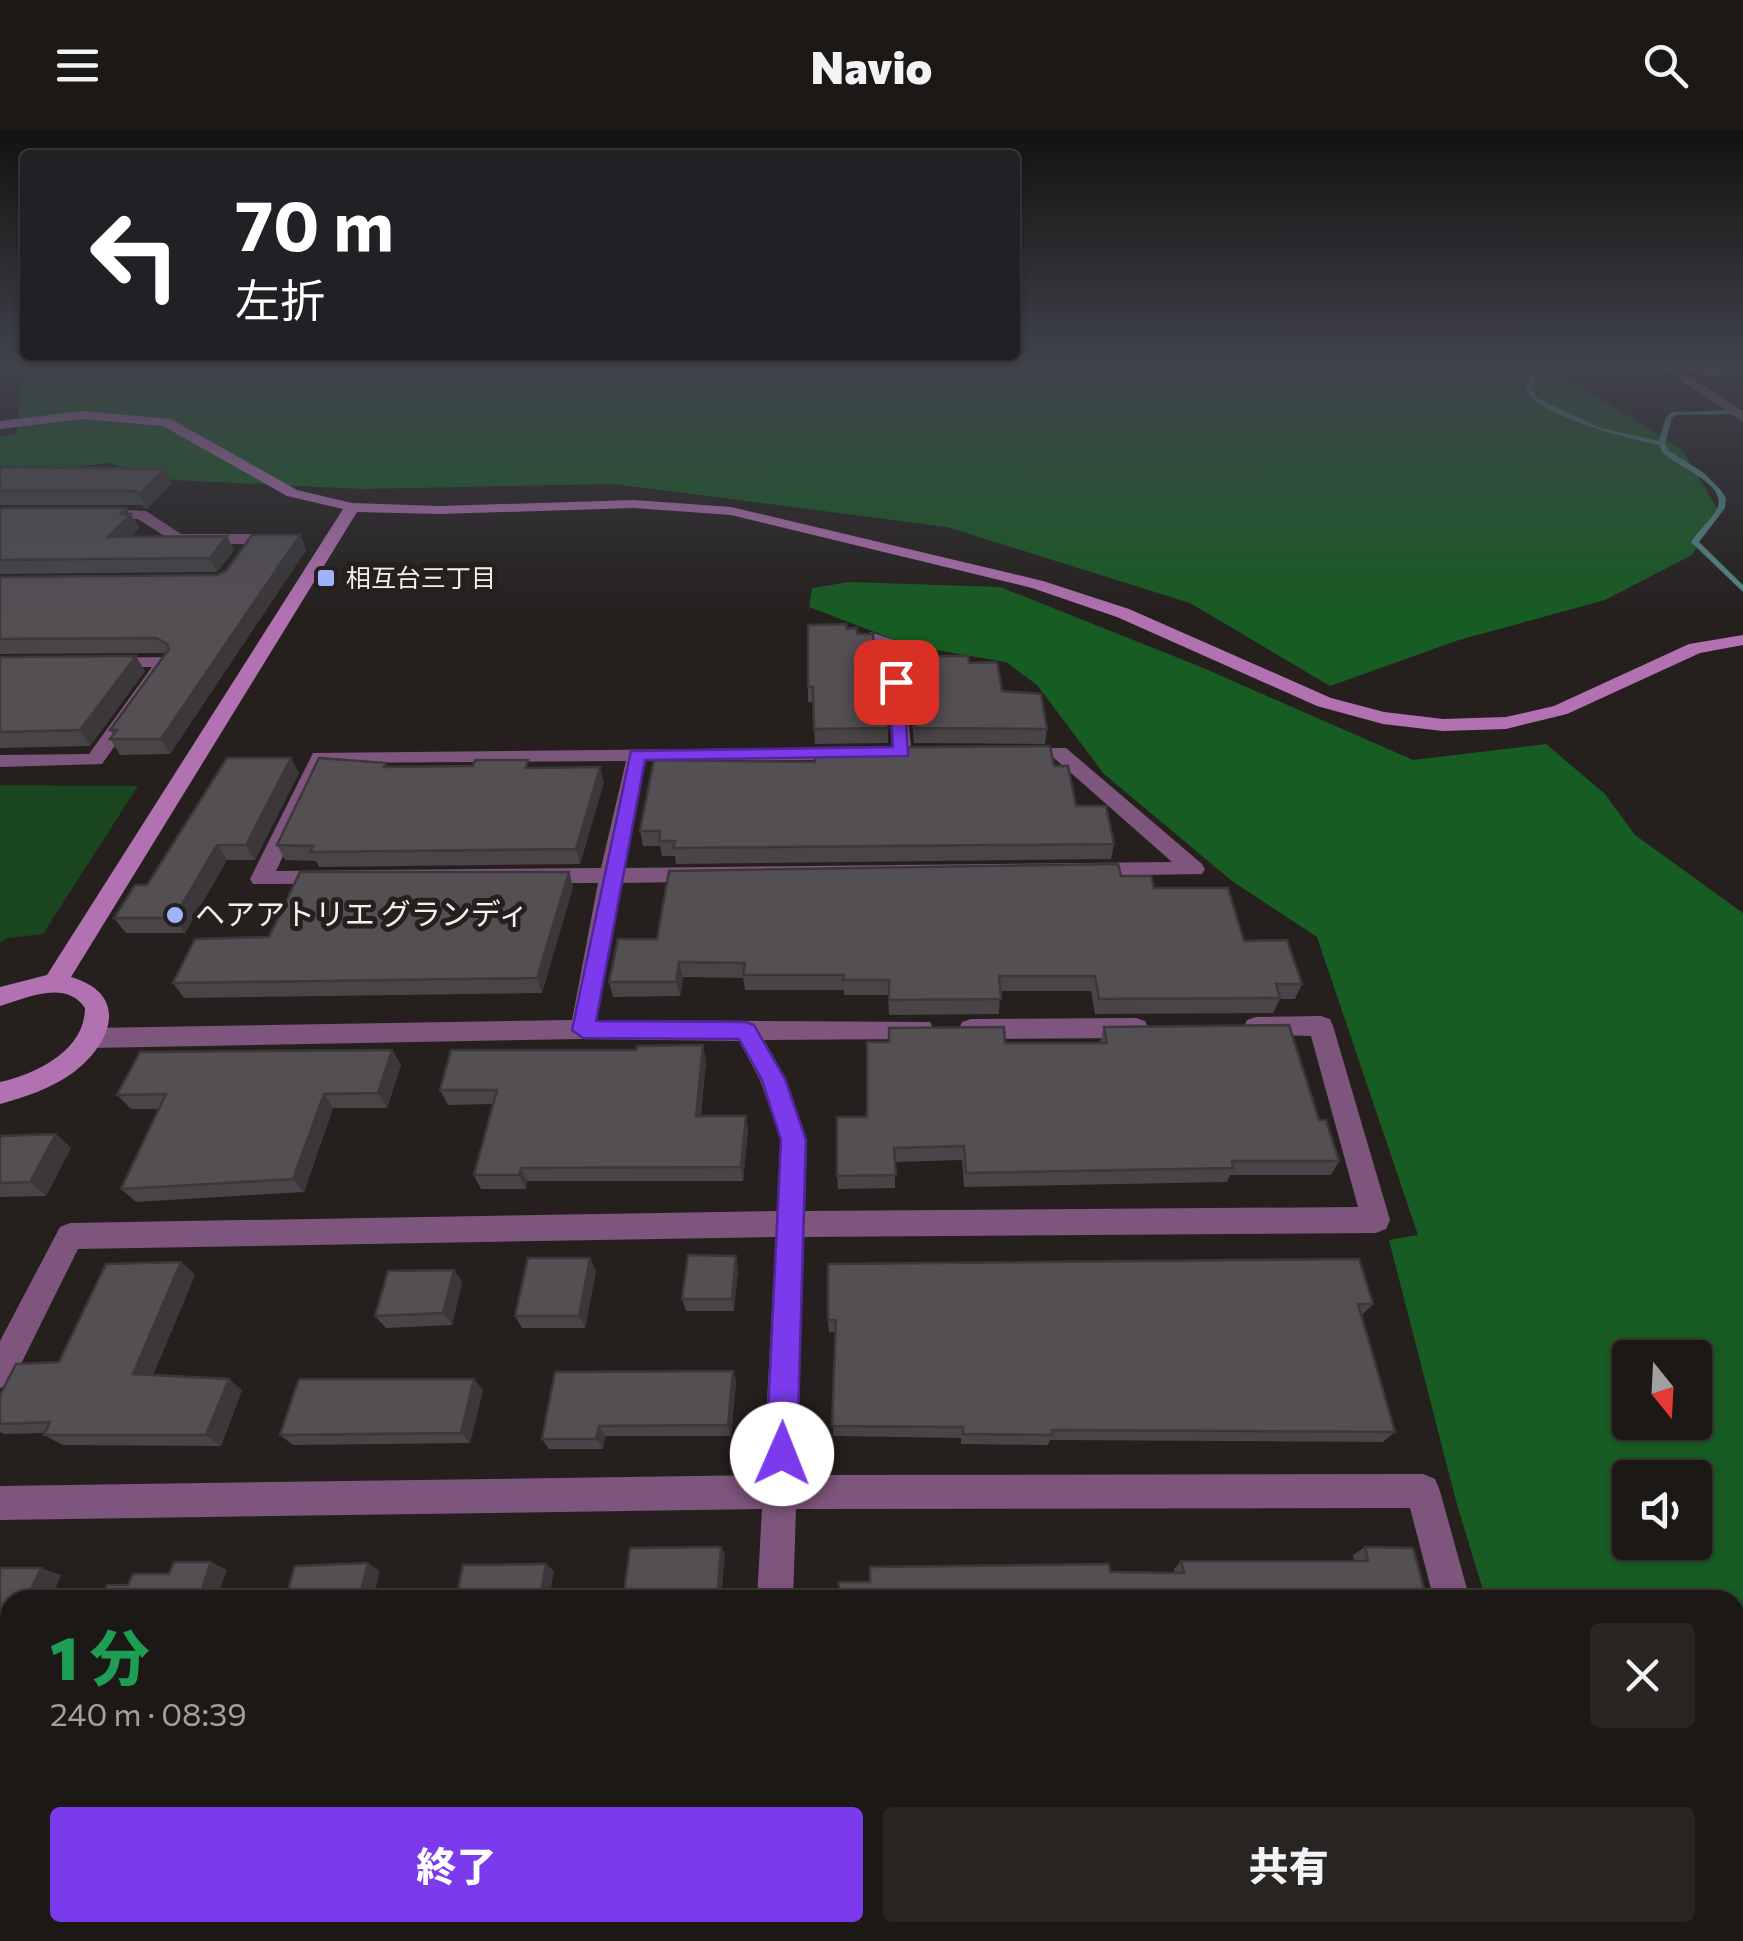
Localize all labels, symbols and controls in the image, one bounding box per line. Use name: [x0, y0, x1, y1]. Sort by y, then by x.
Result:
icon: menu: [50, 38, 105, 93]
text: Navio: [811, 38, 932, 93]
icon: search: [1638, 38, 1693, 93]
text: 70 m: [235, 180, 394, 265]
icon: left: [70, 190, 200, 320]
text: 左折: [235, 271, 325, 326]
place label: 相互台三丁目: [346, 562, 496, 592]
marker: 相互台三丁目: [315, 567, 337, 589]
pin: [854, 640, 939, 725]
icon: arrive: [869, 655, 924, 710]
place label: ヘアアトリエ グランディ: [195, 894, 529, 931]
marker: ヘアアトリエ グランディ: [164, 904, 186, 926]
north arrow: [1612, 1340, 1712, 1440]
map controls: [1612, 1340, 1712, 1560]
position arrow: [730, 1402, 834, 1506]
button: sound: [1612, 1460, 1712, 1560]
text: 1 分: [50, 1619, 149, 1692]
button: close: [1590, 1623, 1695, 1728]
text: 240 m · 08:39: [50, 1693, 247, 1733]
button: 終了: [50, 1807, 863, 1922]
button: 共有: [883, 1807, 1695, 1922]

